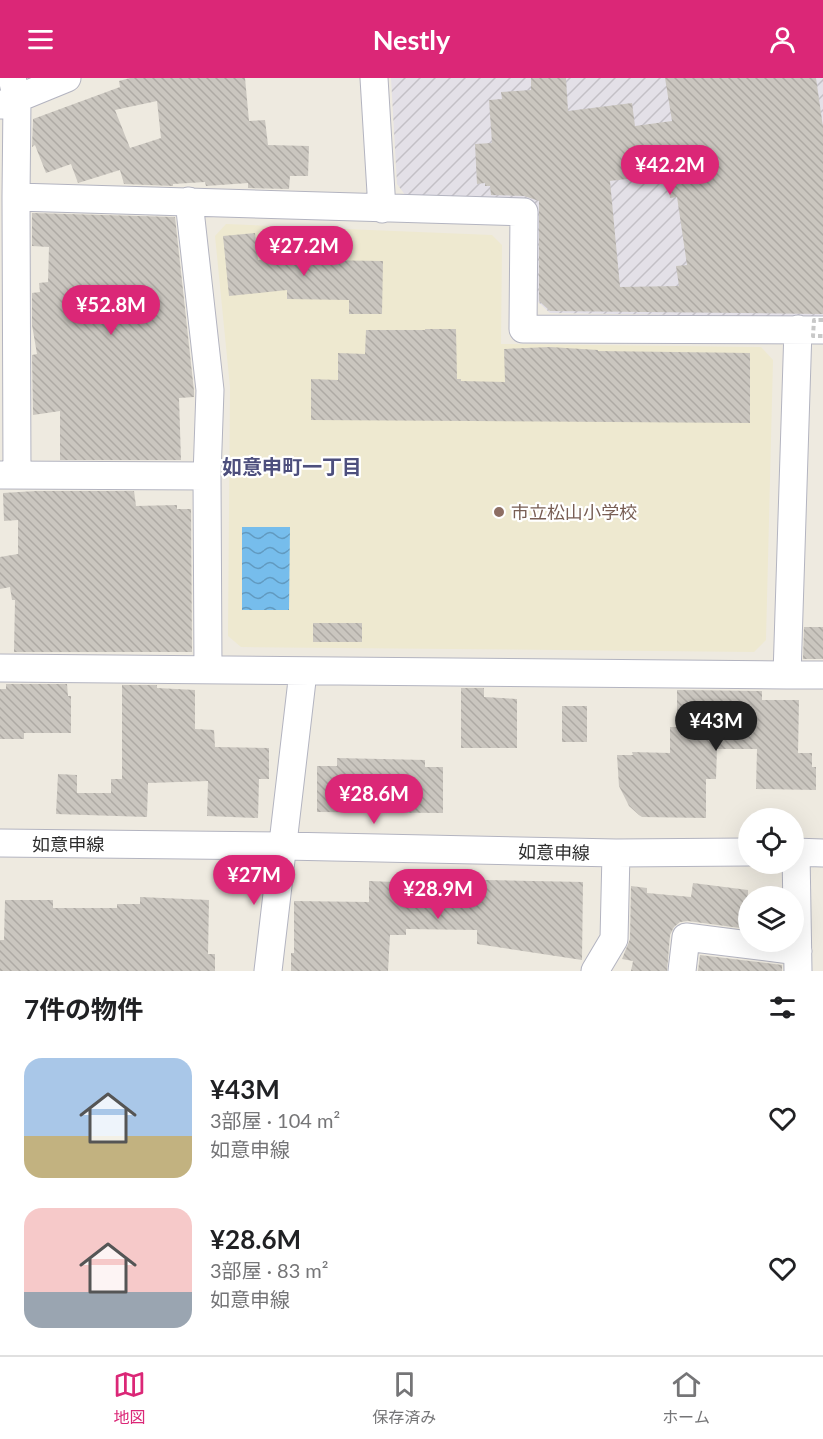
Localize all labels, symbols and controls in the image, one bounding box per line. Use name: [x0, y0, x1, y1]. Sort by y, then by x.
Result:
icon: menu: [24, 23, 57, 56]
text: Nestly: [373, 23, 450, 56]
icon: person: [766, 23, 799, 56]
pin: ¥42.2M: [621, 145, 719, 196]
text: ¥42.2M: [635, 152, 705, 176]
pin: ¥27.2M: [255, 226, 353, 277]
text: ¥27.2M: [269, 233, 339, 257]
pin: ¥52.8M: [62, 285, 160, 336]
text: ¥52.8M: [76, 292, 146, 316]
district label: 如意申町一丁目: [222, 454, 362, 478]
place label: 市立松山小学校: [511, 501, 637, 523]
marker: 市立松山小学校: [492, 505, 506, 519]
pin: ¥43M: [680, 701, 752, 752]
text: ¥43M: [689, 708, 743, 732]
pin: ¥28.6M: [325, 774, 423, 825]
text: ¥28.6M: [339, 781, 409, 805]
map controls: [738, 808, 804, 952]
button: locate: [738, 808, 804, 874]
street label: 如意申線: [32, 833, 104, 855]
street label: 如意申線: [518, 840, 590, 864]
pin: ¥27M: [218, 855, 290, 906]
text: ¥27M: [227, 862, 281, 886]
pin: ¥28.9M: [389, 869, 487, 920]
text: ¥28.9M: [403, 876, 473, 900]
button: layers: [738, 886, 804, 952]
icon: filters: [766, 991, 799, 1024]
text: 7件の物件: [24, 993, 143, 1025]
text: ¥43M: [210, 1073, 280, 1105]
icon: home: [72, 1082, 144, 1154]
icon: heart: [766, 1102, 799, 1135]
text: 3部屋 · 104 m²: [210, 1108, 340, 1132]
text: 如意申線: [210, 1137, 290, 1161]
text: ¥28.6M: [210, 1223, 301, 1255]
icon: home: [72, 1232, 144, 1304]
icon: heart: [766, 1252, 799, 1285]
text: 3部屋 · 83 m²: [210, 1258, 329, 1282]
text: 如意申線: [210, 1287, 290, 1311]
tab: 地図: [113, 1368, 146, 1428]
tab: 保存済み: [372, 1368, 436, 1428]
tab: ホーム: [662, 1368, 710, 1428]

